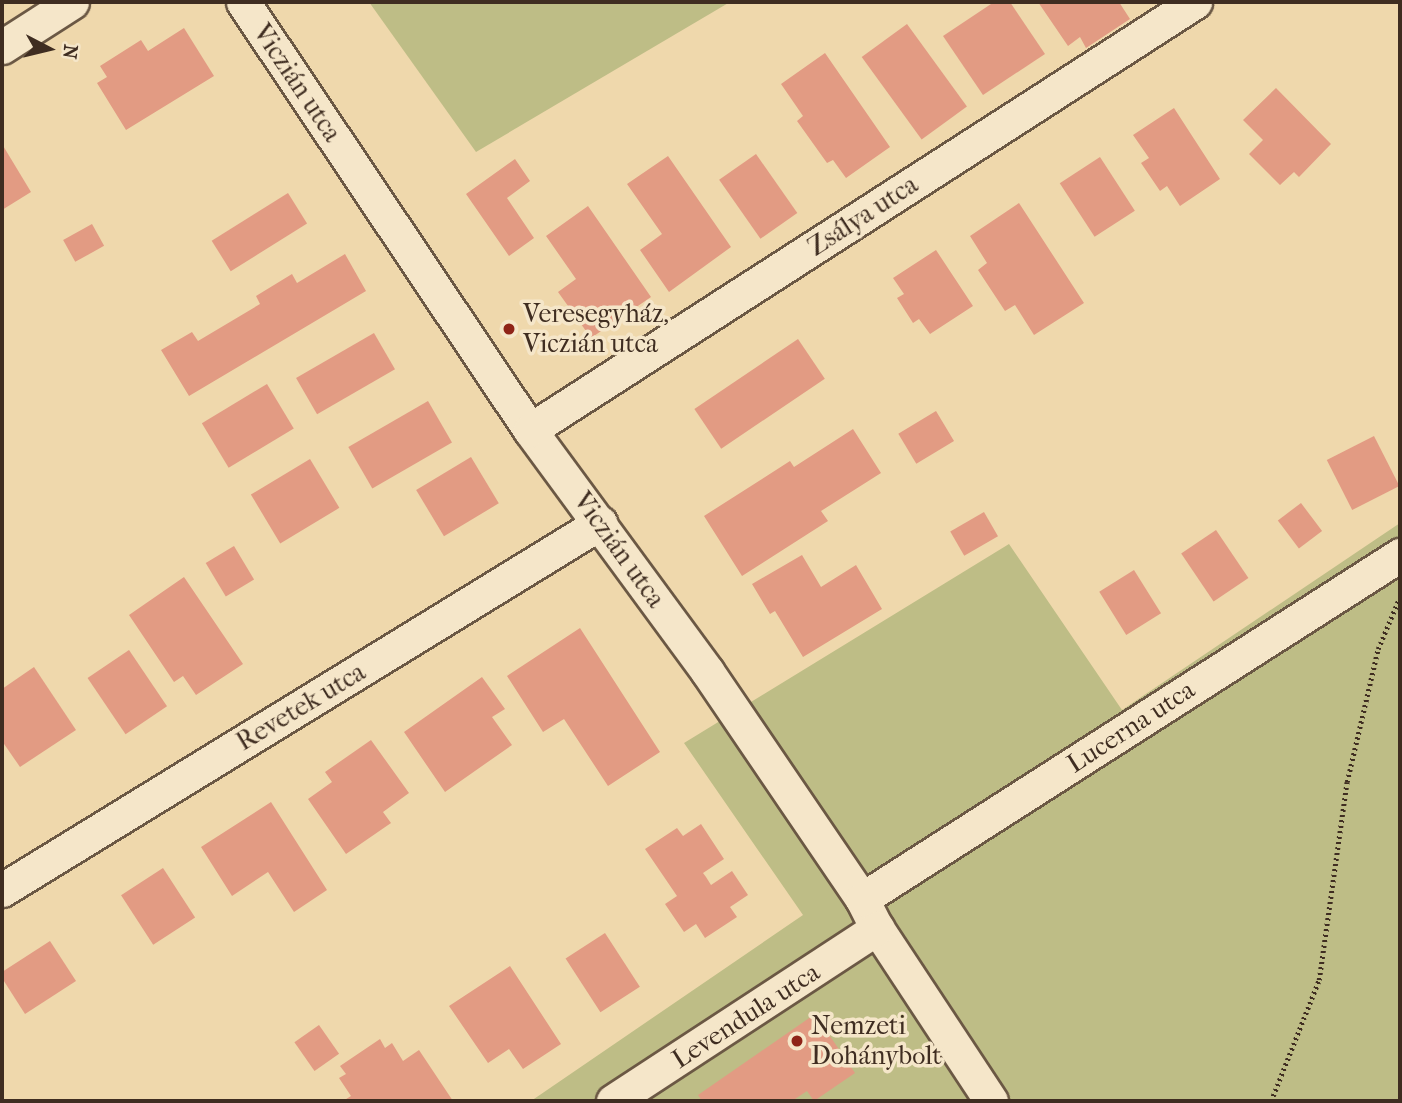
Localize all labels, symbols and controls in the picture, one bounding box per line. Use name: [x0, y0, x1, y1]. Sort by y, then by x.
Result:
north arrow: [14, 14, 84, 84]
street label: Viczián utca: [246, 18, 348, 148]
text: N: [58, 43, 82, 60]
street label: Zsálya utca: [802, 169, 924, 263]
place label: Veresegyház, Viczián utca: [523, 298, 669, 360]
marker: Veresegyház, Viczián utca: [501, 321, 517, 337]
street label: Viczián utca: [567, 486, 671, 614]
street label: Revetek utca: [231, 656, 371, 758]
street label: Lucerna utca: [1061, 674, 1201, 780]
street label: Levendula utca: [666, 957, 826, 1075]
place label: Nemzeti Dohánybolt: [811, 1010, 941, 1072]
marker: Nemzeti Dohánybolt: [789, 1033, 805, 1049]

